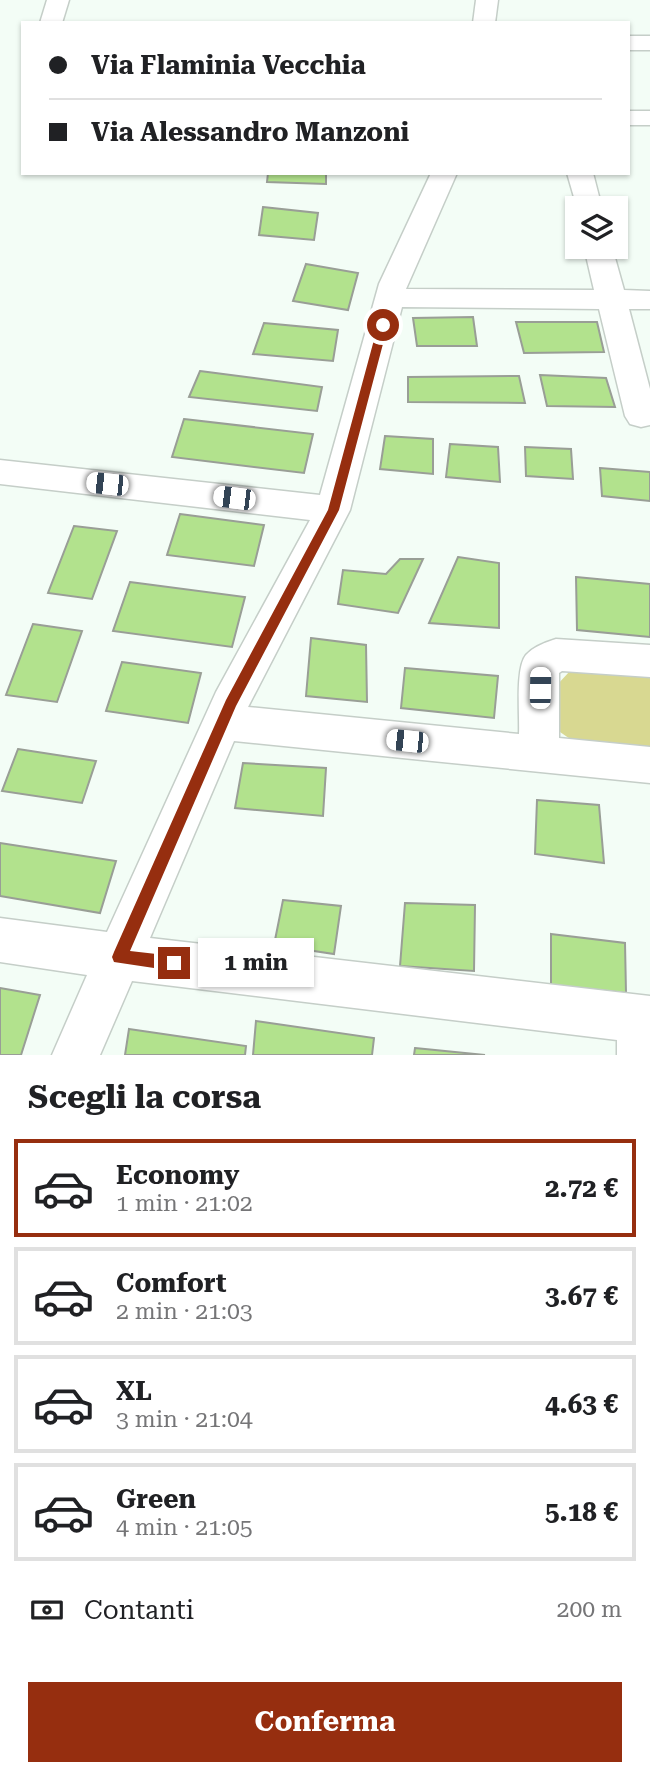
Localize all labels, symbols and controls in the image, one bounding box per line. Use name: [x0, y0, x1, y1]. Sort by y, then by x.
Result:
text: Via Flaminia Vecchia: [91, 50, 366, 80]
text: Via Alessandro Manzoni: [91, 117, 409, 147]
map controls: [565, 196, 628, 259]
button: layers: [565, 196, 628, 259]
route start: [367, 309, 399, 341]
car: [86, 471, 129, 497]
car: [212, 485, 257, 511]
car: [530, 667, 551, 709]
car: [386, 728, 429, 754]
callout: 1 min: [198, 939, 314, 988]
route end: [158, 947, 190, 979]
text: 1 min: [224, 949, 288, 976]
text: Scegli la corsa: [28, 1078, 261, 1116]
icon: car: [32, 1157, 95, 1220]
text: Economy: [116, 1160, 239, 1190]
text: 2.72 €: [545, 1173, 618, 1203]
text: 1 min · 21:02: [116, 1190, 253, 1217]
icon: car: [32, 1265, 95, 1328]
text: Comfort: [116, 1268, 226, 1298]
text: 3.67 €: [545, 1281, 618, 1311]
text: 2 min · 21:03: [116, 1298, 253, 1325]
icon: car: [32, 1373, 95, 1436]
text: XL: [116, 1376, 152, 1406]
text: 4.63 €: [545, 1389, 618, 1419]
text: 3 min · 21:04: [116, 1406, 253, 1433]
icon: car: [32, 1481, 95, 1544]
text: Green: [116, 1484, 196, 1514]
text: 5.18 €: [545, 1497, 618, 1527]
text: 4 min · 21:05: [116, 1514, 253, 1541]
icon: cash: [28, 1591, 66, 1629]
text: Contanti: [84, 1595, 194, 1625]
text: 200 m: [557, 1596, 622, 1623]
button: Conferma: [28, 1682, 622, 1762]

